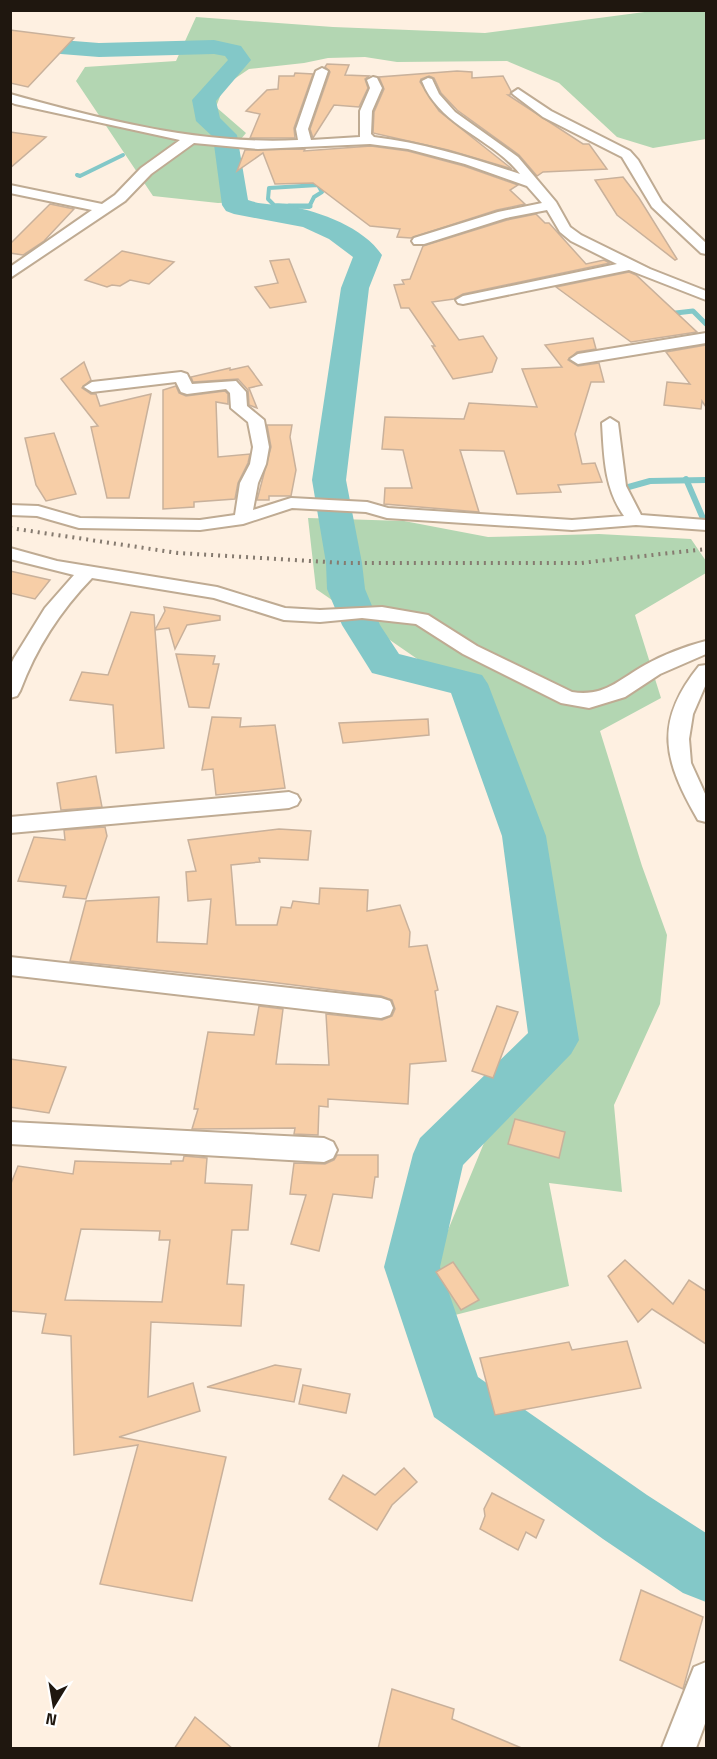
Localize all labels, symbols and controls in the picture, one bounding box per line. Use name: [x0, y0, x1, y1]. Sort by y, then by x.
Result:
north arrow: [24, 1675, 84, 1735]
text: N: [43, 1707, 59, 1733]

